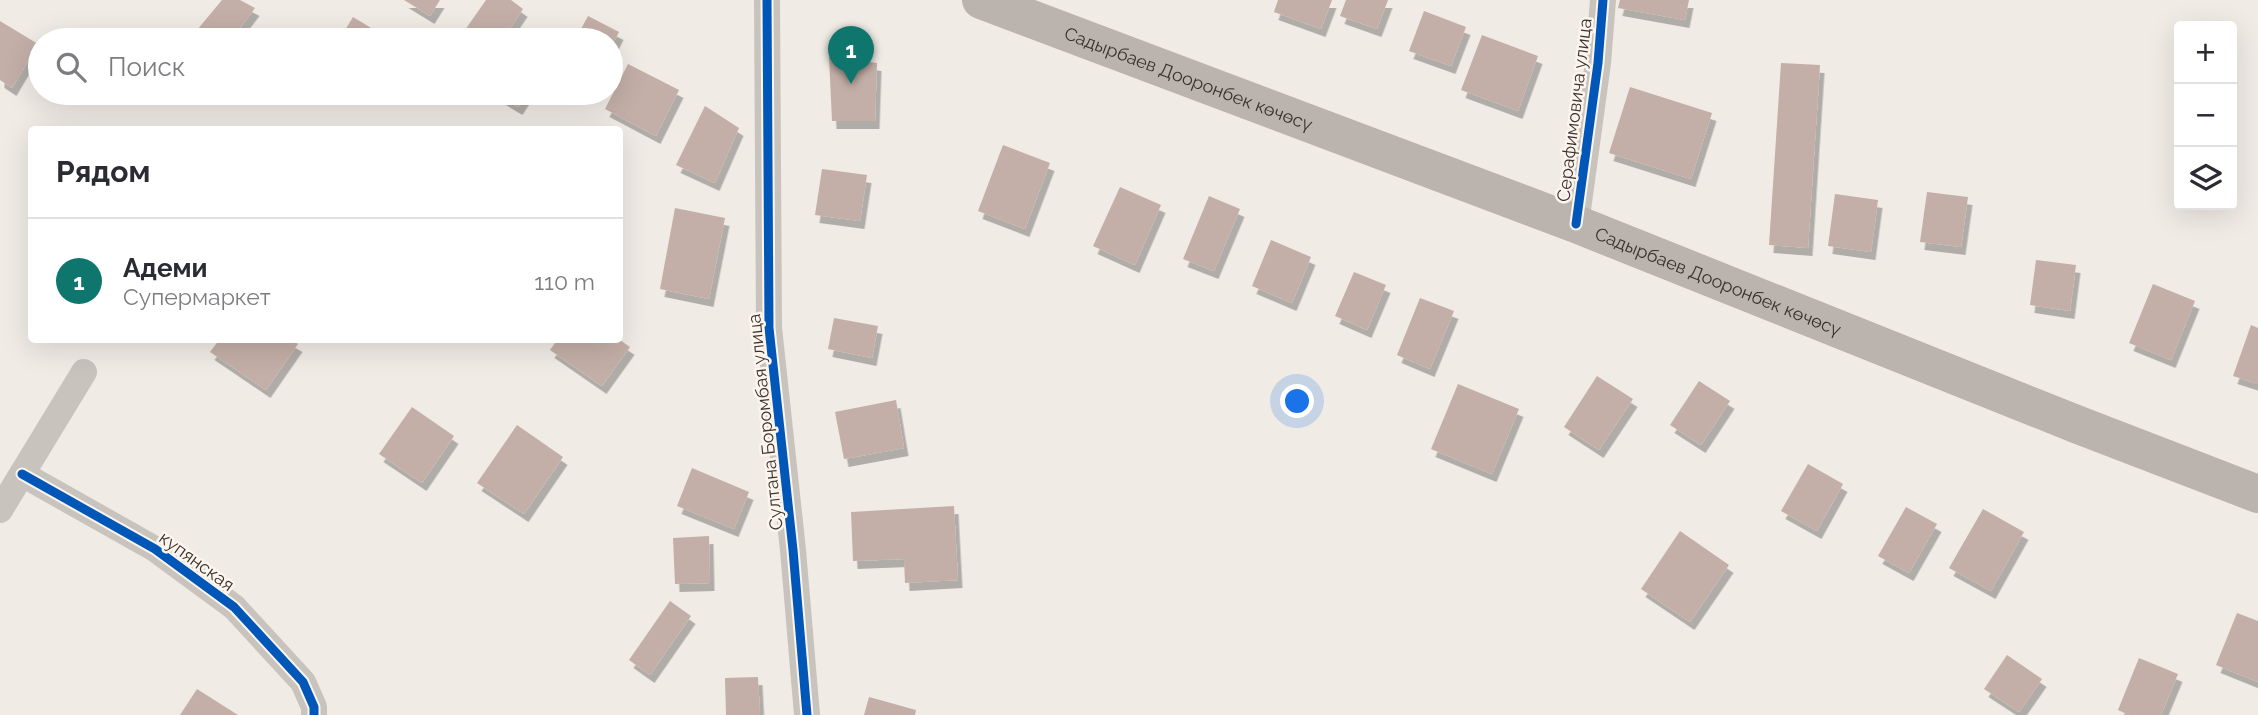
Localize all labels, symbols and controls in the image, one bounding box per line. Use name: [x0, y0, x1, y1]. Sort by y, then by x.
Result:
street label: Серафимовича улица: [1552, 17, 1596, 203]
map controls: [2174, 21, 2237, 210]
button: +: [2174, 21, 2237, 84]
street label: Садырбаев Дооронбек көчөсү: [1062, 22, 1316, 135]
pin: 1: [828, 26, 874, 84]
search box: [28, 28, 623, 105]
icon: search: [52, 48, 90, 86]
text: Поиск: [108, 52, 185, 82]
button: −: [2174, 84, 2237, 147]
button: layers: [2174, 147, 2237, 210]
text: Рядом: [56, 154, 150, 189]
street label: Садырбаев Дооронбек көчөсү: [1592, 222, 1845, 340]
text: Адеми: [123, 253, 207, 283]
text: 1: [73, 268, 85, 295]
text: 110 m: [534, 268, 595, 295]
text: Супермаркет: [123, 283, 271, 310]
street label: Султана Боромбая улица: [743, 313, 787, 531]
your location: [1280, 384, 1314, 418]
street label: купянская: [155, 527, 239, 595]

